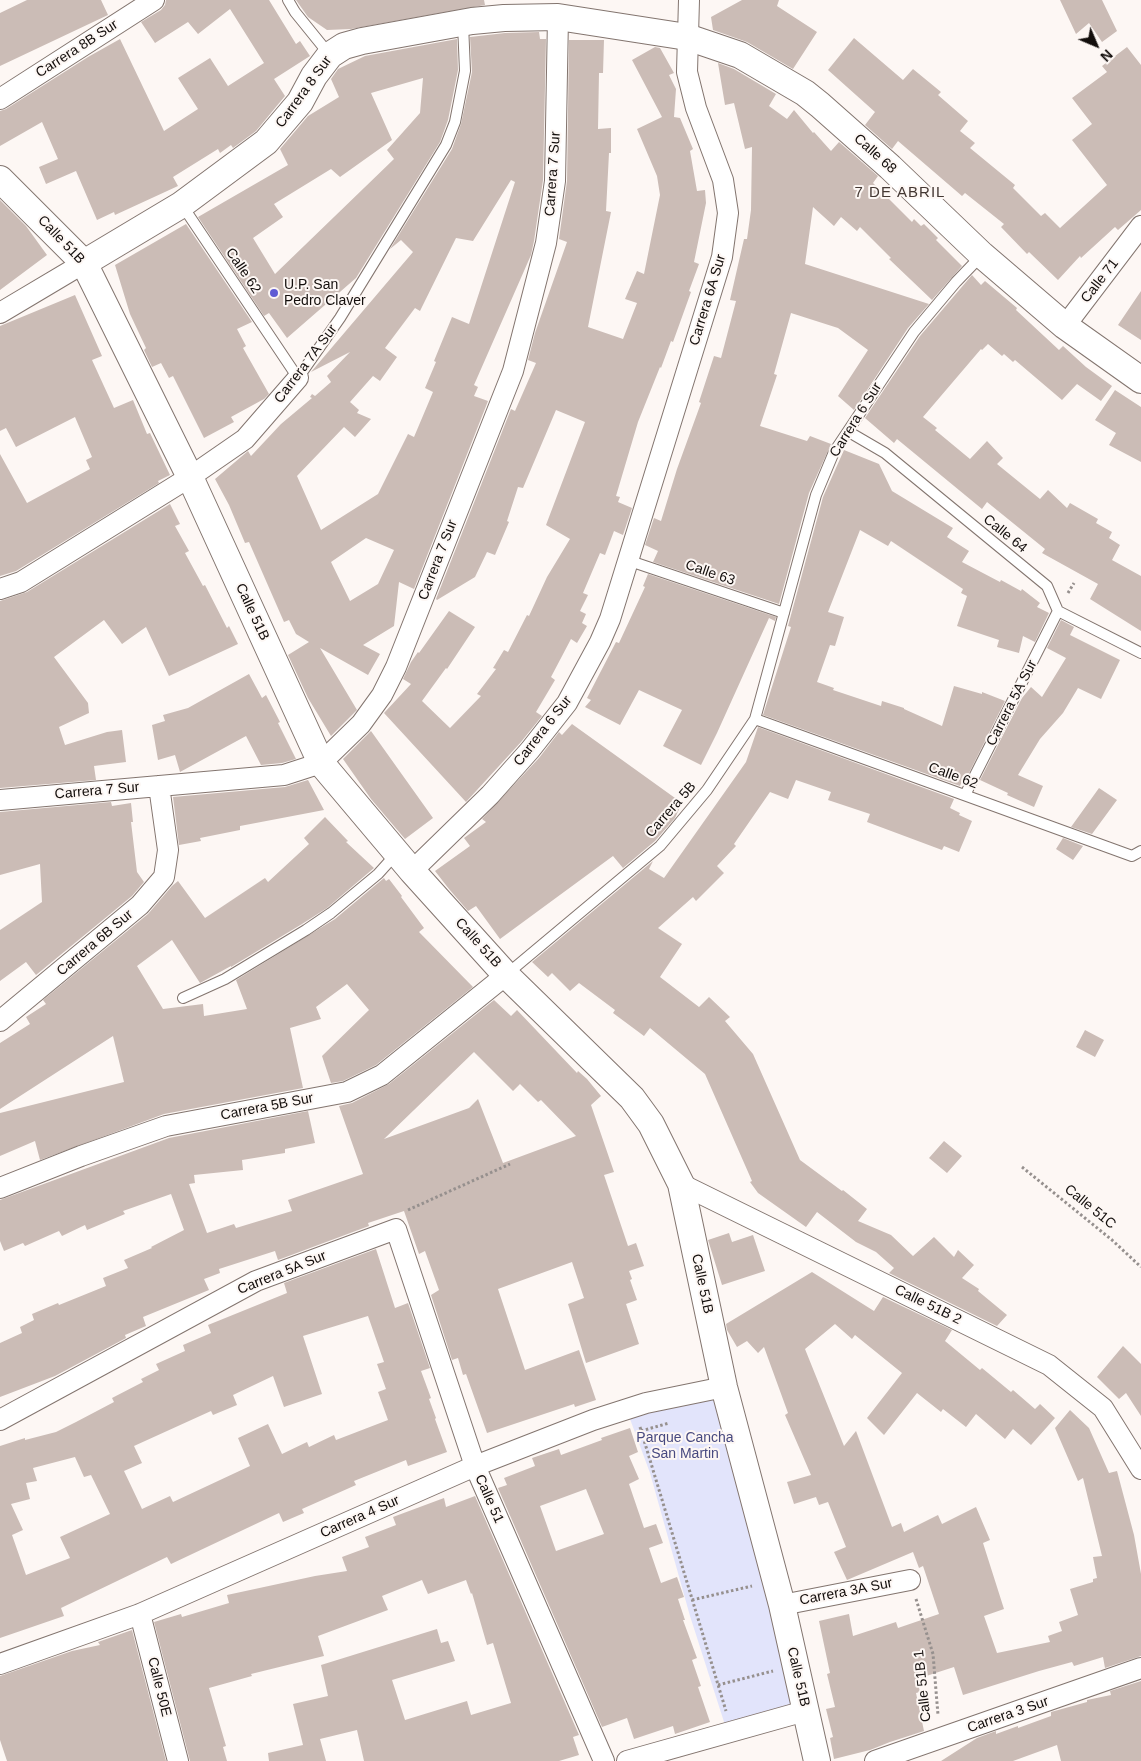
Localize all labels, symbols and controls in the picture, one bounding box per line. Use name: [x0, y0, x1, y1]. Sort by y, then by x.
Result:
street label: Carrera 8B Sur: [33, 16, 121, 82]
north arrow: [1071, 20, 1121, 70]
text: N: [1097, 46, 1116, 65]
street label: Carrera 8 Sur: [272, 53, 336, 131]
street label: Carrera 7 Sur: [542, 131, 564, 217]
street label: Calle 68: [850, 131, 900, 177]
district label: 7 DE ABRIL: [853, 184, 947, 202]
street label: Calle 51B: [34, 212, 88, 268]
street label: Calle 62: [222, 245, 264, 297]
street label: Carrera 6A Sur: [686, 253, 730, 347]
street label: Calle 71: [1078, 256, 1122, 306]
place label: U.P. San Pedro Claver: [284, 277, 366, 310]
marker: U.P. San Pedro Claver: [268, 287, 280, 299]
street label: Carrera 7A Sur: [271, 321, 341, 407]
street label: Carrera 6 Sur: [826, 380, 886, 460]
street label: Calle 64: [980, 511, 1030, 557]
street label: Carrera 7 Sur: [415, 517, 461, 603]
street label: Calle 63: [683, 557, 737, 589]
street label: Calle 51B: [232, 581, 272, 643]
street label: Carrera 5A Sur: [983, 657, 1041, 749]
street label: Carrera 6 Sur: [510, 692, 576, 770]
street label: Calle 62: [926, 759, 980, 793]
street label: Carrera 7 Sur: [54, 779, 140, 803]
street label: Carrera 5B: [642, 779, 700, 841]
street label: Carrera 6B Sur: [54, 906, 136, 980]
street label: Calle 51B: [451, 915, 505, 971]
street label: Carrera 5B Sur: [219, 1090, 315, 1124]
street label: Calle 51C: [1061, 1181, 1119, 1233]
street label: Carrera 5A Sur: [235, 1248, 329, 1298]
street label: Calle 51B: [687, 1253, 717, 1315]
street label: Calle 51B 2: [892, 1282, 964, 1328]
park label: Parque Cancha San Martin: [636, 1430, 734, 1462]
street label: Calle 51: [471, 1472, 507, 1526]
street label: Carrera 4 Sur: [318, 1492, 402, 1542]
street label: Carrera 3A Sur: [798, 1575, 894, 1609]
street label: Calle 51B: [783, 1646, 813, 1708]
street label: Calle 51B 1: [911, 1649, 935, 1723]
street label: Calle 50E: [144, 1656, 174, 1718]
street label: Carrera 3 Sur: [965, 1693, 1051, 1737]

